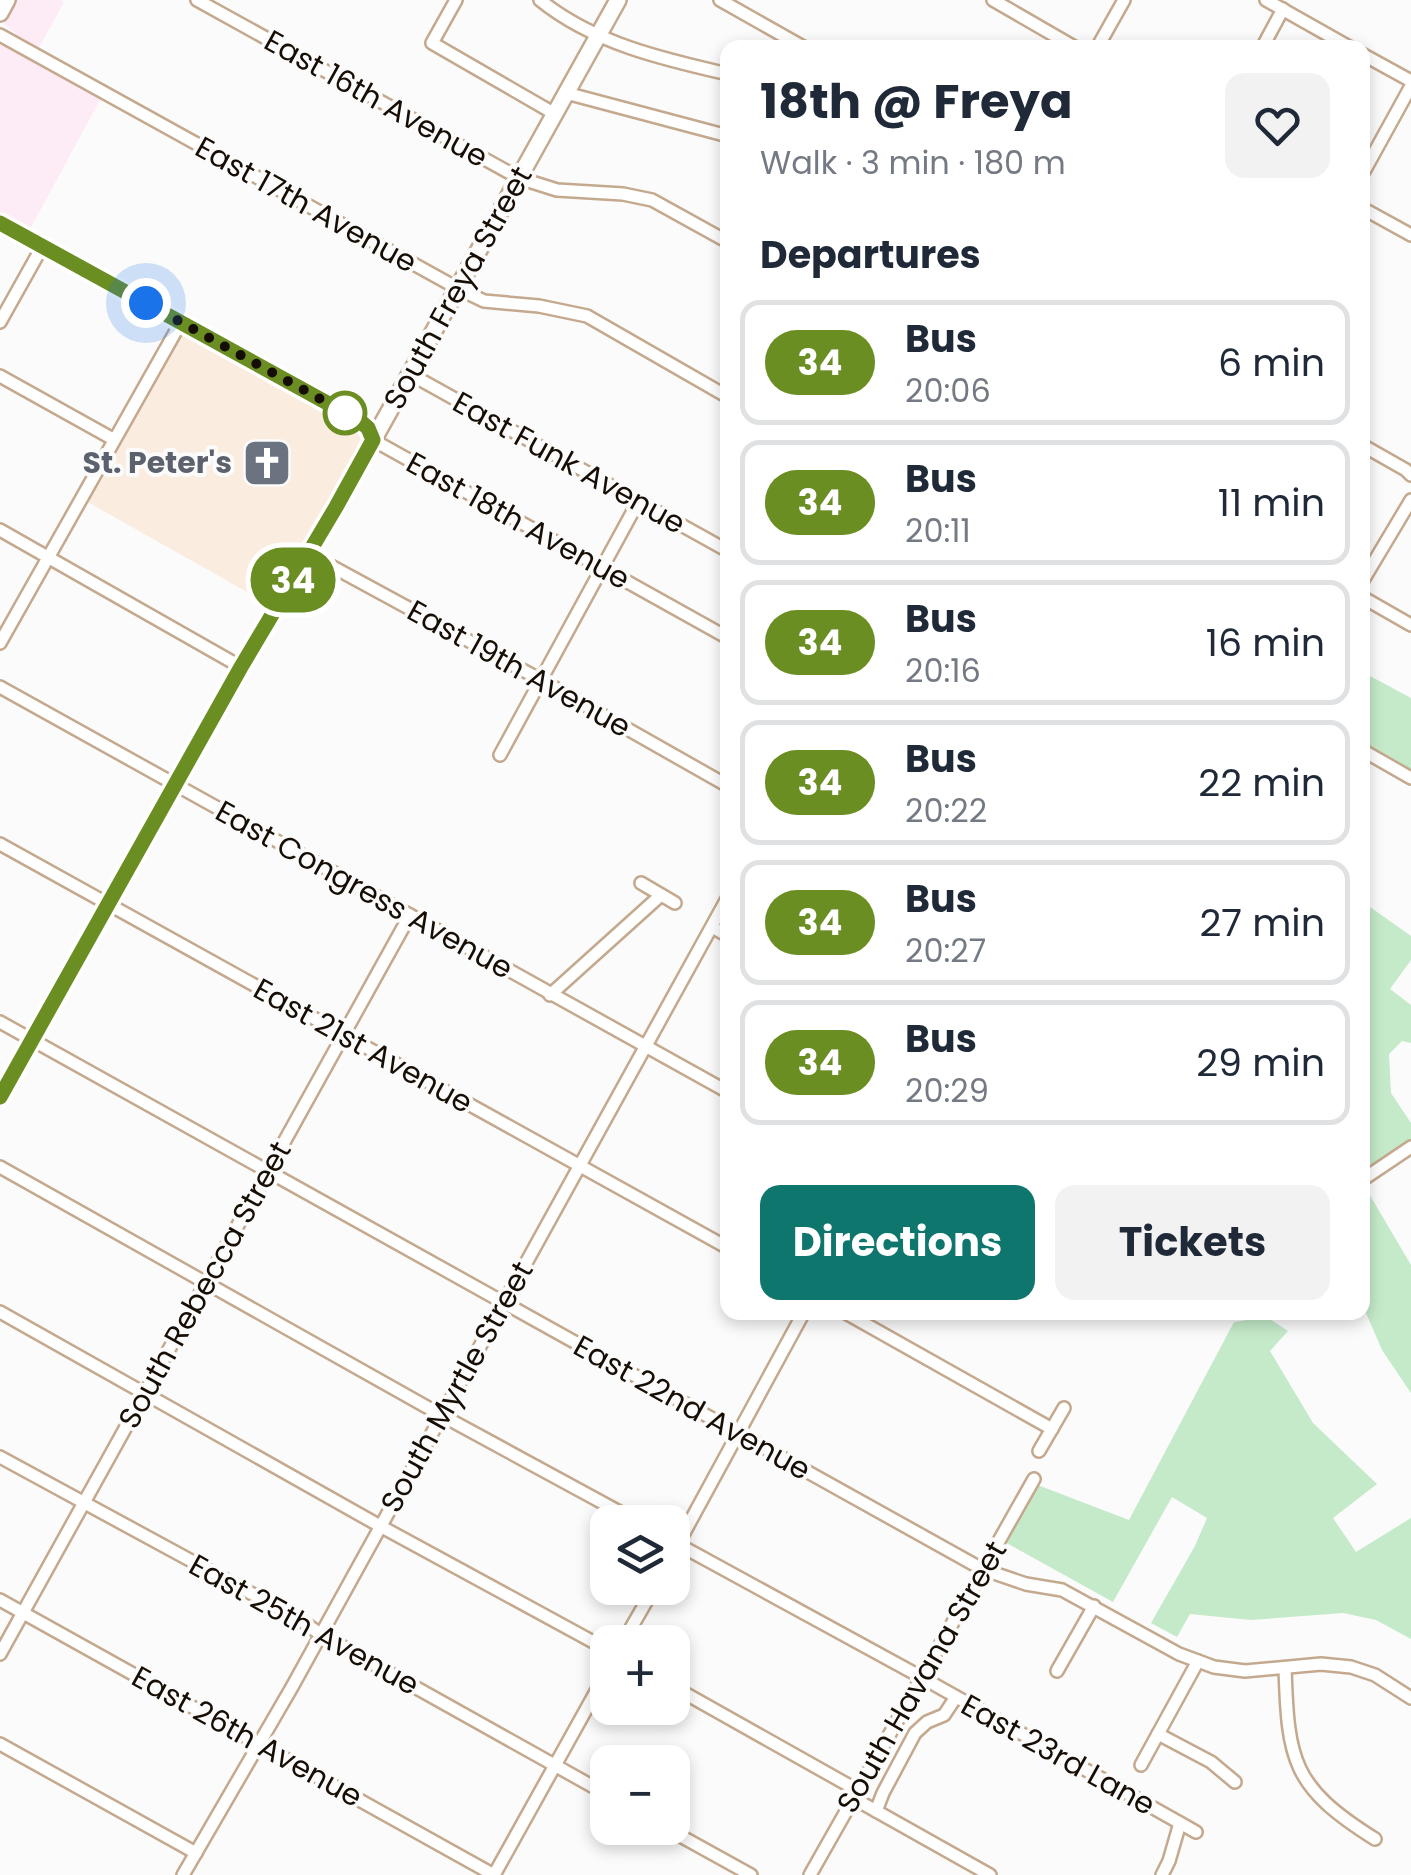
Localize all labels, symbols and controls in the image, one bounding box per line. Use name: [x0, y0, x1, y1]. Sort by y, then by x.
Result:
street label: East 16th Avenue: [257, 19, 496, 178]
text: 18th @ Freya: [760, 68, 1072, 135]
button: heart: [1225, 73, 1330, 178]
street label: East 17th Avenue: [188, 126, 425, 283]
text: Walk · 3 min · 180 m: [760, 140, 1066, 185]
street label: South Freya Street: [373, 158, 542, 417]
text: Departures: [760, 228, 981, 281]
your location: [121, 278, 171, 328]
text: Bus: [905, 312, 977, 365]
text: 6 min: [1218, 336, 1325, 389]
text: 34: [798, 338, 842, 387]
text: 20:06: [905, 368, 991, 413]
street label: East Funk Avenue: [445, 381, 693, 544]
unlabelled marker: [324, 392, 366, 434]
church icon: St. Peter's: [241, 437, 293, 489]
place label: St. Peter's: [82, 441, 232, 484]
street label: East 18th Avenue: [399, 441, 638, 600]
text: Bus: [905, 452, 977, 505]
text: 11 min: [1218, 476, 1325, 529]
text: 34: [798, 478, 842, 527]
text: 20:11: [905, 508, 971, 553]
line badge: 34: [248, 548, 338, 612]
text: 34: [271, 556, 315, 605]
street label: East 19th Avenue: [400, 589, 639, 748]
text: Bus: [905, 592, 977, 645]
text: 16 min: [1206, 616, 1325, 669]
text: 34: [798, 618, 842, 667]
text: 20:16: [905, 648, 981, 693]
text: Bus: [905, 732, 977, 785]
text: 22 min: [1198, 756, 1325, 809]
text: 34: [798, 758, 842, 807]
text: 20:22: [905, 788, 987, 833]
street label: East Congress Avenue: [208, 790, 521, 989]
text: Bus: [905, 872, 977, 925]
text: 27 min: [1199, 896, 1325, 949]
text: 34: [798, 898, 842, 947]
text: 20:27: [905, 928, 986, 973]
street label: East 21st Avenue: [246, 968, 481, 1124]
text: Bus: [905, 1012, 977, 1065]
text: 29 min: [1196, 1036, 1325, 1089]
text: 34: [798, 1038, 842, 1087]
text: 20:29: [905, 1068, 989, 1113]
street label: South Rebecca Street: [108, 1133, 302, 1436]
button: Directions: [760, 1185, 1035, 1300]
button: Tickets: [1055, 1185, 1330, 1300]
street label: South Myrtle Street: [370, 1254, 543, 1520]
street label: East 22nd Avenue: [566, 1325, 819, 1491]
map controls: [590, 1505, 690, 1845]
button: layers: [590, 1505, 690, 1605]
street label: South Havana Street: [826, 1533, 1017, 1821]
street label: East 25th Avenue: [181, 1543, 427, 1706]
button: +: [590, 1625, 690, 1725]
street label: East 26th Avenue: [124, 1655, 370, 1818]
street label: East 23rd Lane: [953, 1683, 1163, 1826]
button: −: [590, 1745, 690, 1845]

